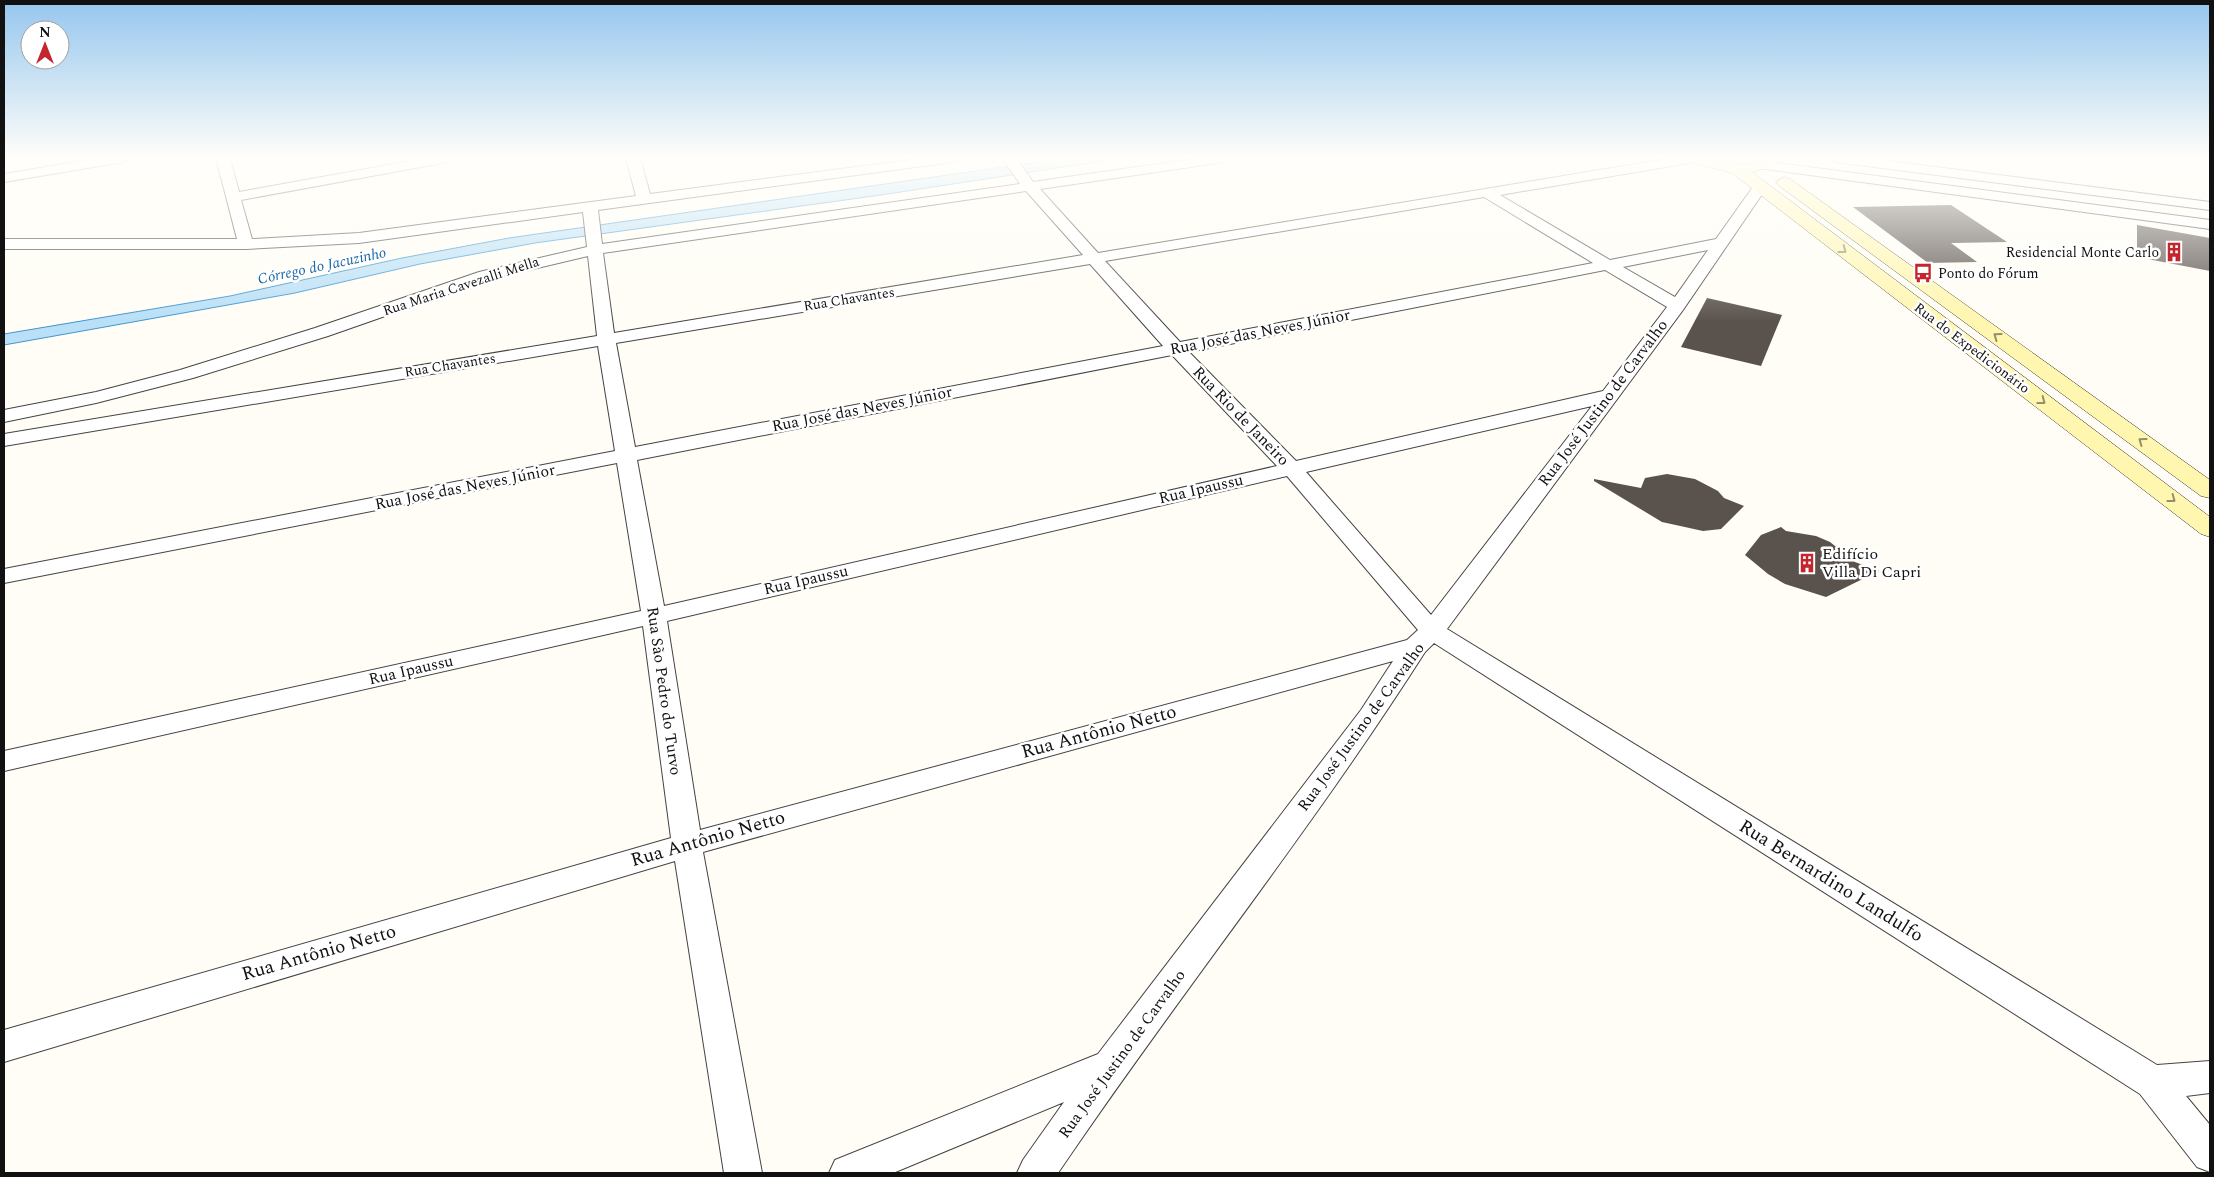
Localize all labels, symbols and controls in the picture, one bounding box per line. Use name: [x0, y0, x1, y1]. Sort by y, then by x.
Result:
north arrow: [20, 20, 70, 70]
text: N: [39, 22, 51, 43]
water label: Córrego do Jacuzinho: [256, 241, 388, 291]
building icon: Residencial Monte Carlo: [2163, 241, 2185, 263]
place label: Residencial Monte Carlo: [2006, 242, 2159, 263]
one-way arrow: [1837, 244, 1847, 253]
street label: Rua Maria Cavezalli Mella: [380, 251, 542, 321]
bus stop icon: Ponto do Fórum: [1912, 262, 1934, 284]
place label: Ponto do Fórum: [1938, 263, 2038, 284]
street label: Rua Chavantes: [802, 281, 896, 317]
street label: Rua do Expedicionário: [1910, 297, 2034, 399]
street label: Rua José das Neves Júnior: [1168, 303, 1352, 361]
street label: Rua José Justino de Carvalho: [1532, 314, 1674, 492]
one-way arrow: [1993, 333, 2002, 342]
street label: Rua Chavantes: [403, 347, 497, 383]
street label: Rua Rio de Janeiro: [1187, 361, 1295, 471]
street label: Rua José das Neves Júnior: [770, 380, 954, 438]
one-way arrow: [2036, 395, 2046, 404]
one-way arrow: [2139, 439, 2148, 447]
street label: Rua José das Neves Júnior: [373, 458, 557, 516]
street label: Rua Ipaussu: [1156, 468, 1246, 510]
one-way arrow: [2166, 494, 2175, 502]
place label: Edifício Villa Di Capri: [1822, 542, 1921, 584]
building icon: Edifício Villa Di Capri: [1796, 552, 1818, 574]
street label: Rua Ipaussu: [761, 559, 851, 601]
street label: Rua São Pedro do Turvo: [640, 605, 688, 777]
street label: Rua José Justino de Carvalho: [1291, 638, 1431, 816]
street label: Rua Ipaussu: [366, 649, 456, 691]
street label: Rua Antônio Netto: [1018, 697, 1180, 767]
street label: Rua Antônio Netto: [627, 803, 789, 875]
street label: Rua Bernardino Landulfo: [1733, 812, 1929, 950]
street label: Rua Antônio Netto: [238, 917, 400, 989]
street label: Rua José Justino de Carvalho: [1052, 965, 1192, 1143]

